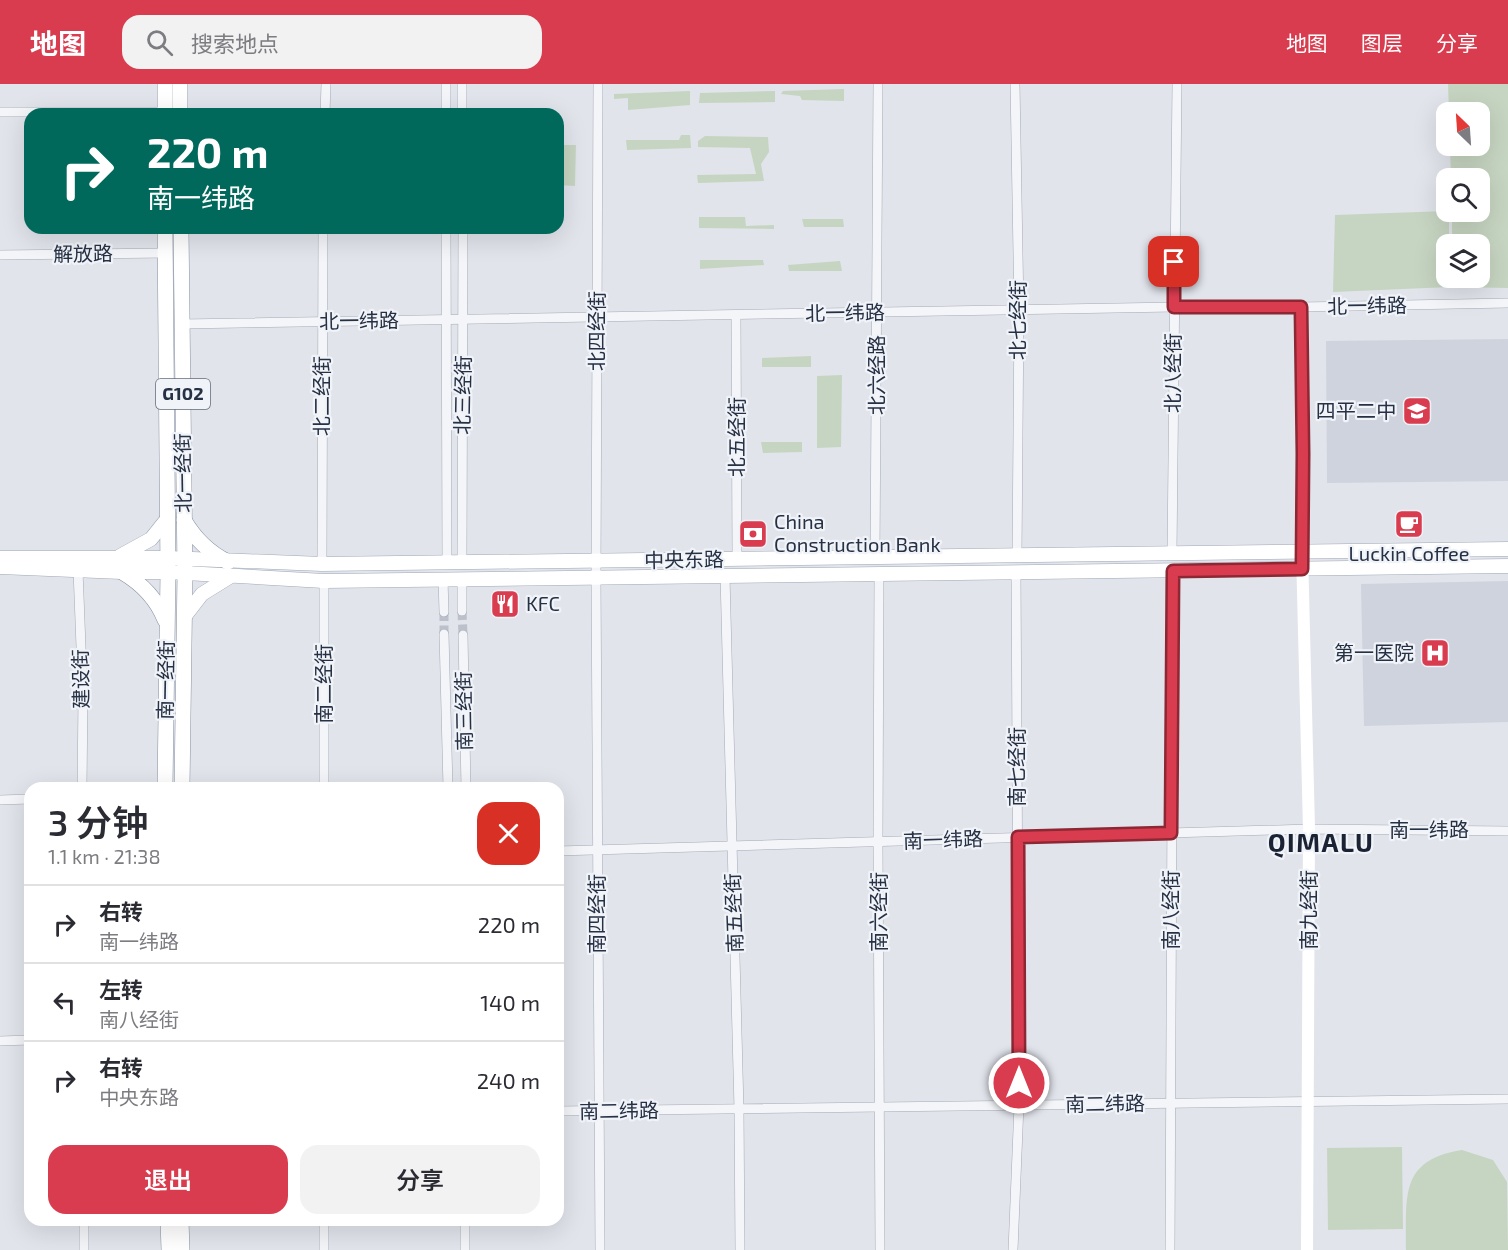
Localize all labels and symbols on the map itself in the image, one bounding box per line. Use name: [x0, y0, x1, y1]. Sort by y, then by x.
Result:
north arrow: [1436, 102, 1490, 156]
pin: [1148, 236, 1199, 287]
street label: 解放路: [53, 240, 113, 266]
street label: 北七经街: [1005, 280, 1029, 360]
street label: 北四经街: [584, 291, 608, 371]
street label: 北一纬路: [1327, 292, 1407, 318]
street label: 北一纬路: [805, 299, 885, 325]
street label: 北一纬路: [319, 307, 399, 333]
street label: 北八经街: [1160, 333, 1184, 413]
street label: 北六经路: [864, 335, 888, 415]
street label: 北三经街: [449, 355, 475, 435]
street label: 北二经街: [309, 356, 333, 436]
road number: G102: [156, 379, 210, 409]
school or university icon: 四平二中: [1401, 395, 1433, 427]
street label: 北五经街: [724, 397, 748, 477]
place label: 四平二中: [1316, 398, 1396, 422]
street label: 北一经街: [169, 433, 195, 513]
cafe icon: Luckin Coffee: [1393, 508, 1425, 540]
place label: China Construction Bank: [774, 509, 941, 556]
bank icon: China Construction Bank: [737, 518, 769, 550]
place label: Luckin Coffee: [1349, 541, 1469, 565]
street label: 中央东路: [644, 546, 724, 572]
restaurant icon: KFC: [489, 588, 521, 620]
place label: KFC: [526, 591, 560, 615]
hospital icon: 第一医院: [1419, 637, 1451, 669]
street label: 南一经街: [152, 640, 178, 720]
place label: 第一医院: [1334, 640, 1414, 664]
street label: 南二经街: [311, 644, 335, 724]
street label: 建设街: [67, 649, 93, 709]
street label: 南三经街: [450, 671, 476, 751]
street label: 南七经街: [1004, 727, 1028, 807]
street label: 南一纬路: [1389, 817, 1469, 841]
street label: 南一纬路: [903, 826, 983, 852]
district label: QIMALU: [1268, 826, 1374, 858]
street label: 南八经街: [1158, 870, 1182, 950]
street label: 南九经街: [1296, 870, 1320, 950]
street label: 南六经街: [866, 872, 890, 952]
street label: 南五经街: [720, 873, 746, 953]
street label: 南四经街: [584, 874, 608, 954]
position arrow: [987, 1051, 1051, 1115]
street label: 南二纬路: [1065, 1090, 1145, 1116]
street label: 南二纬路: [579, 1097, 659, 1123]

